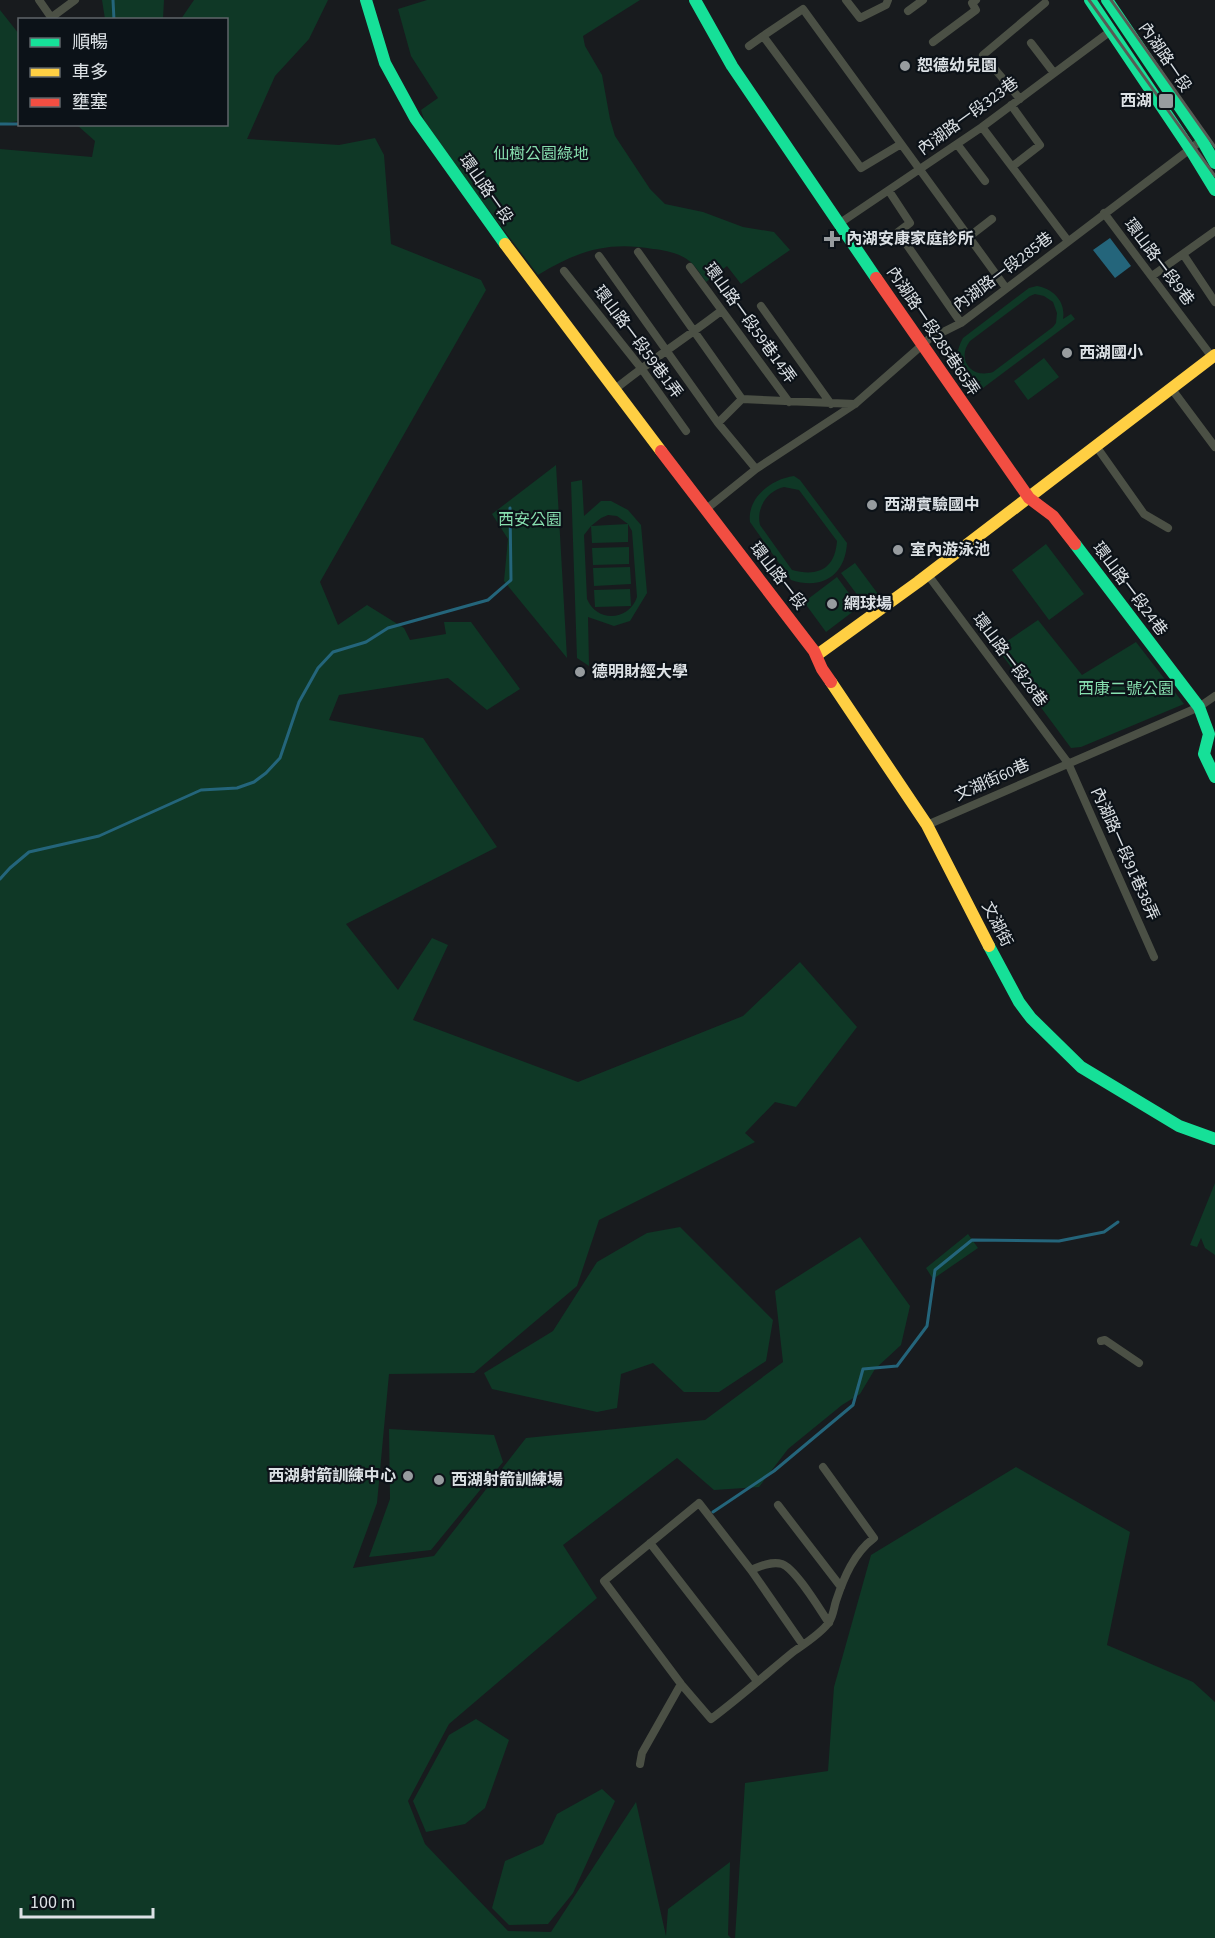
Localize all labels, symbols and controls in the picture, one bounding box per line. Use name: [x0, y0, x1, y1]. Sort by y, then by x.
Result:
legend: [18, 18, 228, 126]
street label: 內湖路一段: [1134, 18, 1196, 96]
text: 順暢: [72, 30, 108, 55]
place label: 恕德幼兒園: [917, 55, 997, 77]
marker: 恕德幼兒園: [898, 59, 912, 73]
text: 車多: [72, 60, 108, 85]
street label: 內湖路一段323巷: [913, 72, 1023, 160]
text: 壅塞: [72, 90, 108, 115]
place label: 西湖: [1120, 90, 1152, 112]
marker: 西湖: [1157, 92, 1175, 110]
park label: 仙樹公園綠地: [493, 143, 589, 165]
street label: 環山路一段: [454, 150, 518, 228]
street label: 環山路一段9巷: [1119, 214, 1199, 310]
street label: 內湖路一段285巷: [949, 227, 1057, 317]
place label: 內湖安康家庭診所: [846, 228, 974, 250]
marker: 內湖安康家庭診所: [823, 230, 841, 248]
street label: 環山路一段59巷14弄: [699, 258, 801, 388]
street label: 內湖路一段285巷65弄: [881, 262, 985, 400]
street label: 環山路一段59巷1弄: [588, 281, 688, 403]
place label: 西湖國小: [1079, 342, 1143, 364]
marker: 西湖國小: [1060, 346, 1074, 360]
place label: 西湖實驗國中: [884, 494, 980, 516]
marker: 西湖實驗國中: [865, 498, 879, 512]
park label: 西安公園: [498, 509, 562, 531]
street label: 環山路一段: [745, 538, 811, 614]
street label: 環山路一段24巷: [1088, 538, 1172, 640]
place label: 室內游泳池: [910, 539, 990, 561]
marker: 室內游泳池: [891, 543, 905, 557]
place label: 網球場: [844, 593, 892, 615]
marker: 網球場: [825, 597, 839, 611]
street label: 環山路一段28巷: [968, 609, 1052, 711]
place label: 德明財經大學: [592, 661, 688, 683]
marker: 德明財經大學: [573, 665, 587, 679]
park label: 西康二號公園: [1078, 678, 1174, 700]
street label: 文湖街60巷: [951, 754, 1033, 806]
street label: 內湖路一段91巷38弄: [1086, 784, 1164, 924]
street label: 文湖街: [976, 898, 1018, 950]
place label: 西湖射箭訓練中心: [268, 1465, 396, 1487]
marker: 西湖射箭訓練中心: [401, 1469, 415, 1483]
place label: 西湖射箭訓練場: [451, 1469, 563, 1491]
marker: 西湖射箭訓練場: [432, 1473, 446, 1487]
scale bar: [21, 1881, 153, 1919]
text: 100 m: [30, 1890, 75, 1915]

